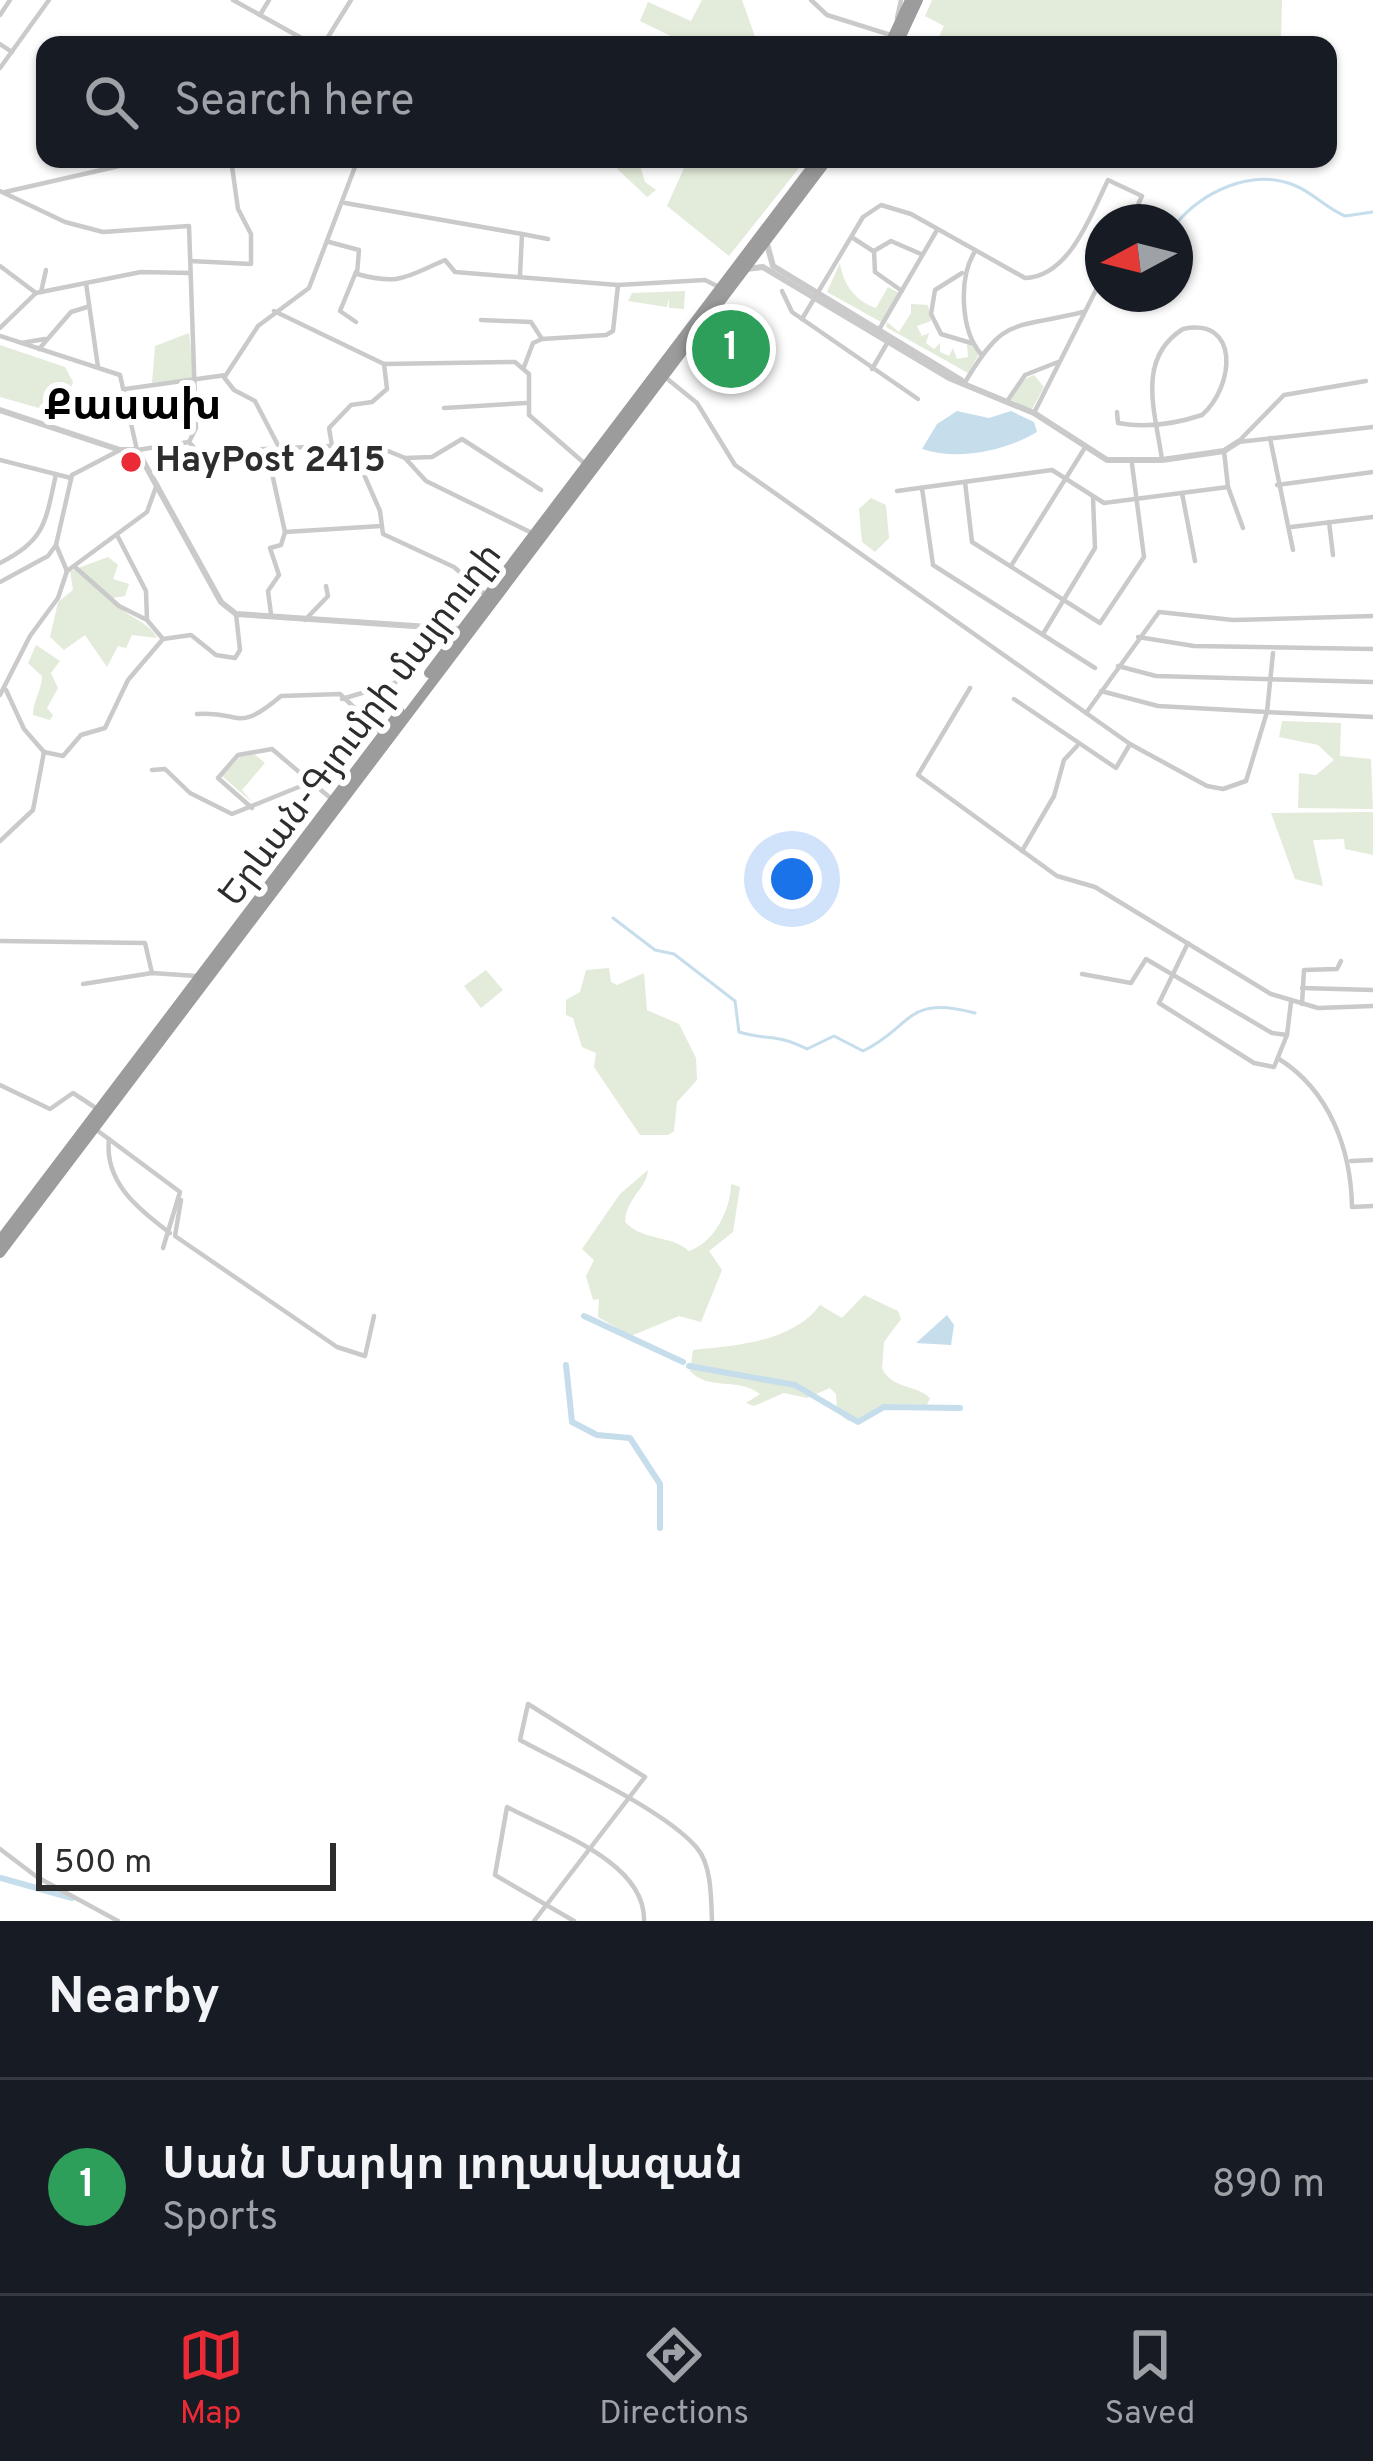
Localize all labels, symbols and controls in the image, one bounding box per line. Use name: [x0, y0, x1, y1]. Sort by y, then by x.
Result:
search box: [36, 36, 1337, 168]
icon: search: [78, 69, 144, 135]
text: Search here: [174, 74, 414, 131]
north arrow: [1085, 204, 1193, 312]
pin: 1: [692, 304, 770, 394]
district label: Քասախ: [44, 382, 222, 435]
place label: HayPost 2415: [155, 439, 386, 485]
marker: HayPost 2415: [118, 449, 144, 475]
street label: Երևան-Գյումրի մայրուղի: [210, 535, 514, 917]
your location: [762, 849, 822, 909]
scale bar: [36, 1837, 336, 1890]
text: 500 m: [54, 1843, 152, 1885]
text: Nearby: [48, 1967, 220, 2032]
text: Սան Մարկո լողավազան: [162, 2138, 743, 2195]
text: 1: [79, 2162, 95, 2211]
text: 890 m: [1212, 2162, 1325, 2211]
text: Sports: [162, 2195, 278, 2244]
tab: Map: [178, 2322, 244, 2436]
tab: Directions: [599, 2322, 749, 2436]
tab: Saved: [1105, 2322, 1195, 2436]

